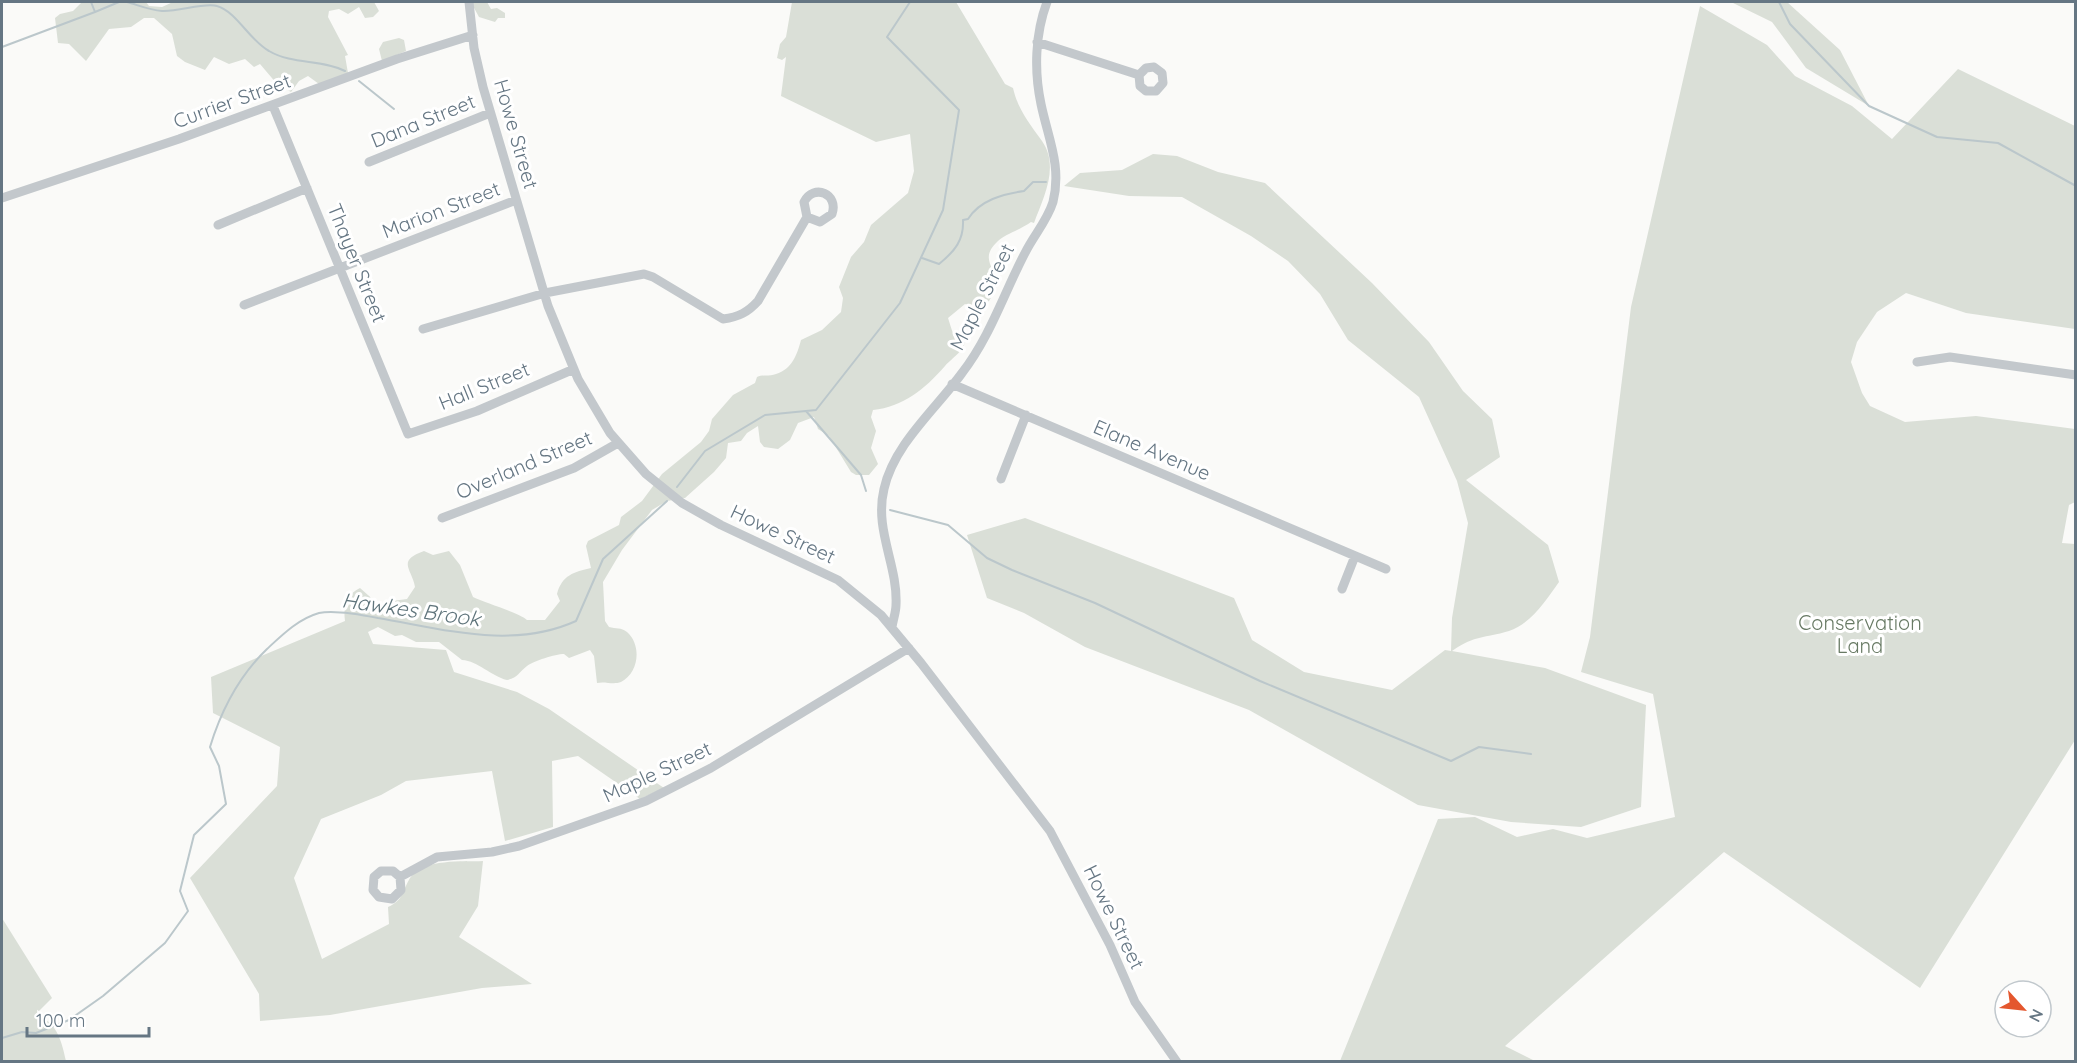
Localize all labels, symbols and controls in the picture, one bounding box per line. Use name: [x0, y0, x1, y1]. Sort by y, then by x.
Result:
street label: Currier Street: [170, 68, 294, 133]
street label: Howe Street: [489, 76, 544, 192]
street label: Dana Street: [367, 88, 479, 153]
street label: Marion Street: [378, 175, 504, 243]
street label: Thayer Street: [322, 200, 393, 326]
street label: Maple Street: [944, 239, 1019, 354]
street label: Hall Street: [435, 356, 533, 415]
street label: Elane Avenue: [1090, 414, 1215, 485]
street label: Overland Street: [452, 425, 596, 504]
street label: Howe Street: [727, 498, 840, 569]
water label: Hawkes Brook: [340, 586, 484, 632]
park label: Conservation Land: [1798, 610, 1922, 658]
street label: Maple Street: [599, 735, 715, 808]
street label: Howe Street: [1078, 861, 1151, 973]
north arrow: [1993, 979, 2053, 1039]
scale bar: [27, 1000, 148, 1038]
text: N: [2025, 1006, 2048, 1026]
text: 100 m: [36, 1009, 85, 1032]

